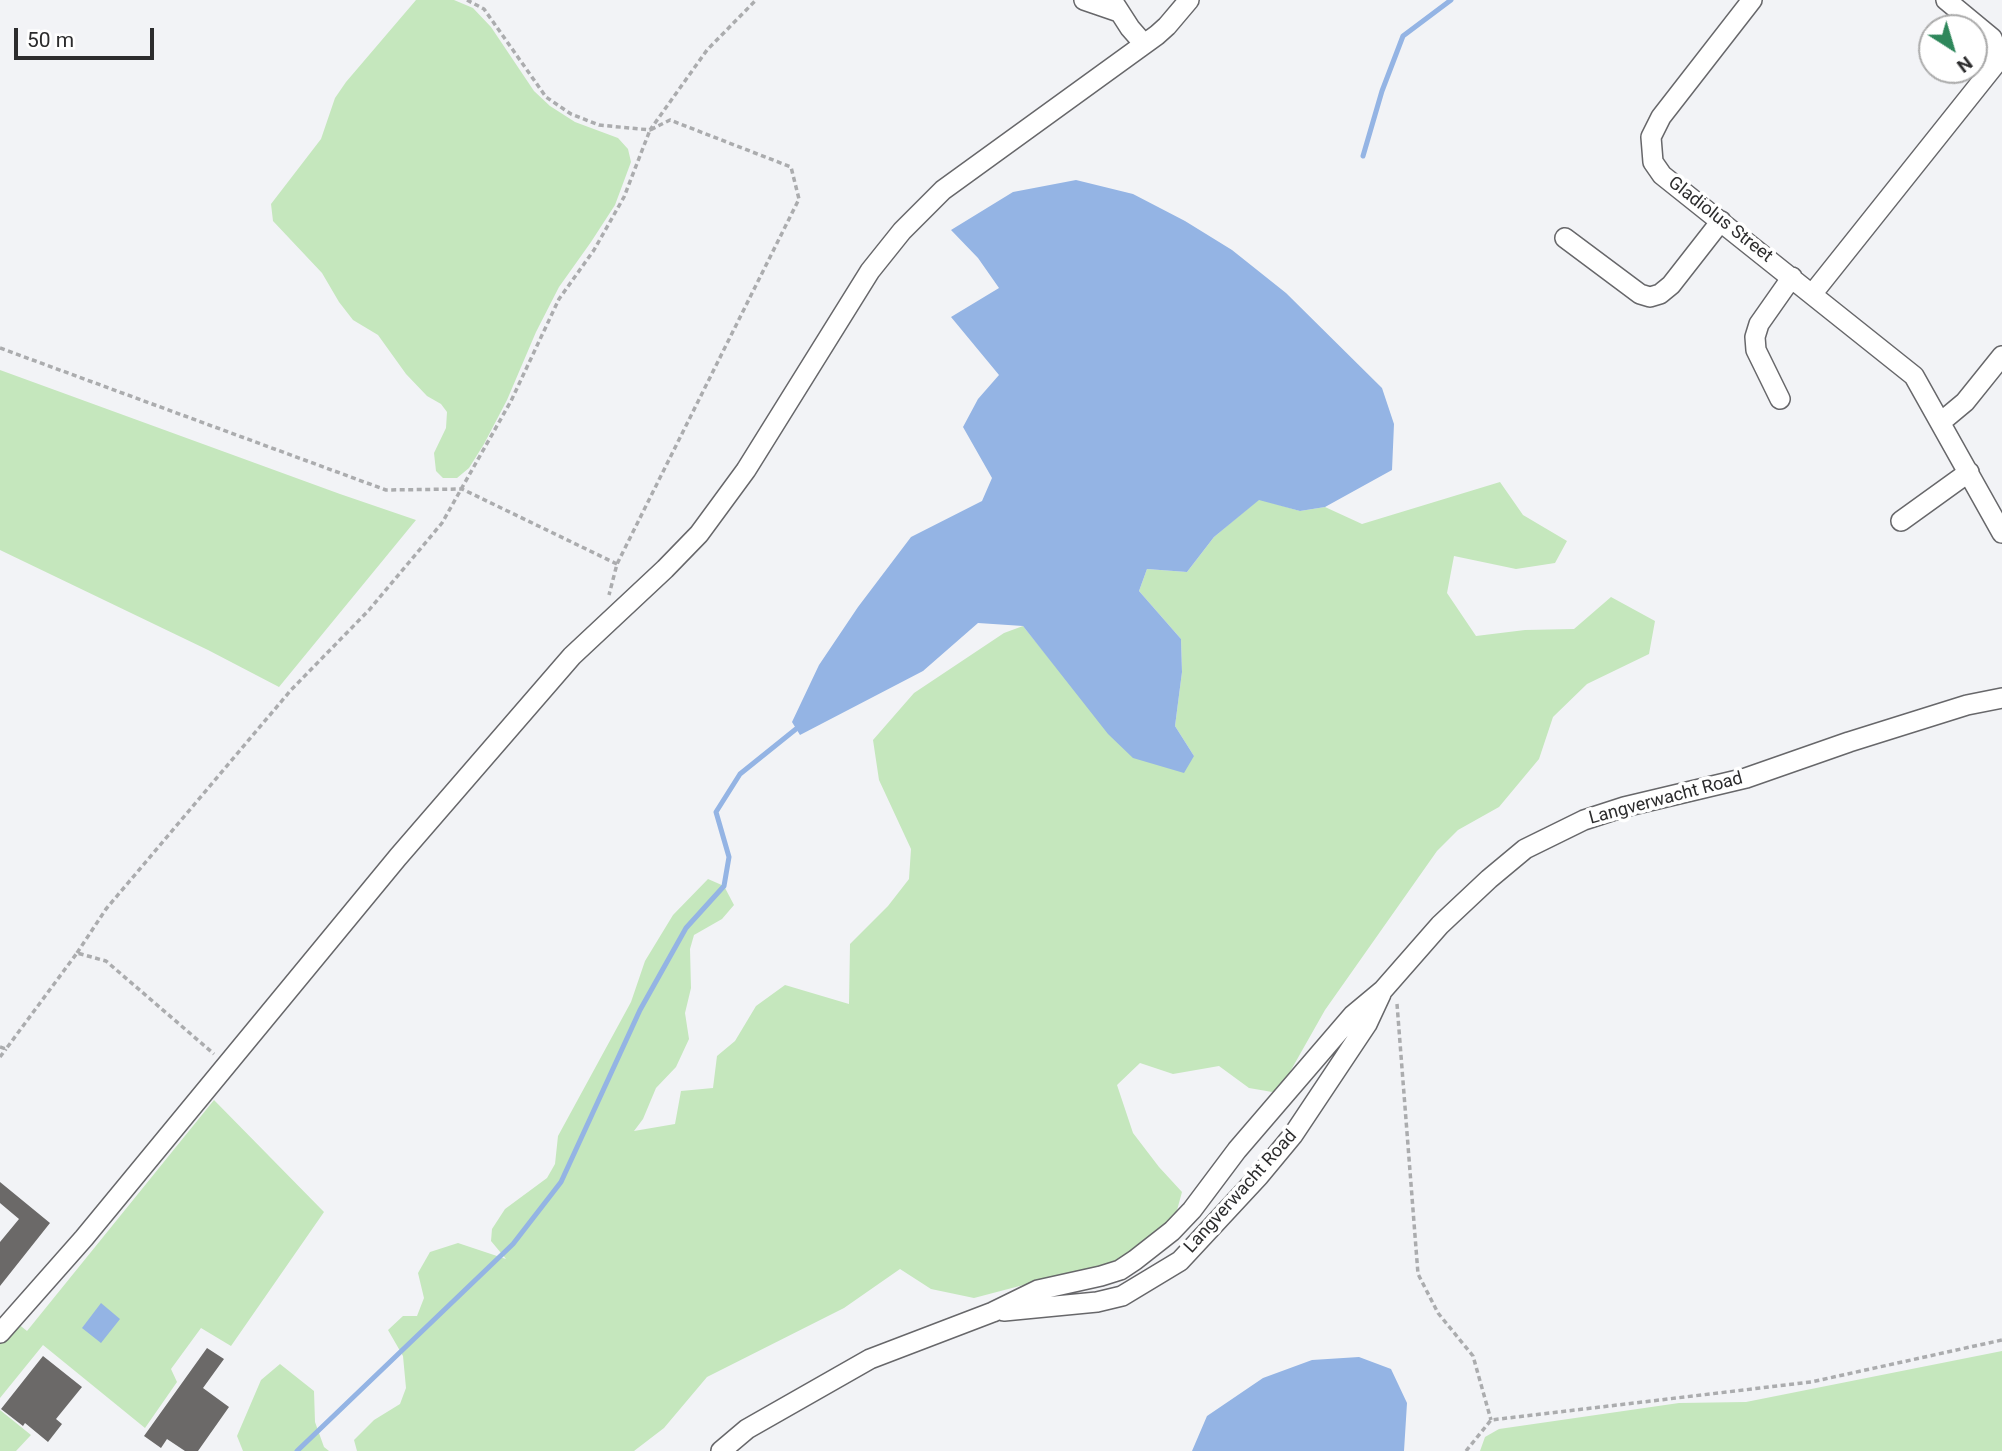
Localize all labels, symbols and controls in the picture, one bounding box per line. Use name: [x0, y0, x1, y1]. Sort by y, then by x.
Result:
scale bar: [18, 14, 158, 58]
north arrow: [1918, 14, 1988, 84]
text: 50 m: [27, 28, 74, 52]
text: N: [1952, 51, 1977, 78]
street label: Gladiolus Street: [1663, 172, 1777, 268]
street label: Langverwacht Road: [1587, 768, 1745, 830]
street label: Langverwacht Road: [1180, 1126, 1302, 1258]

